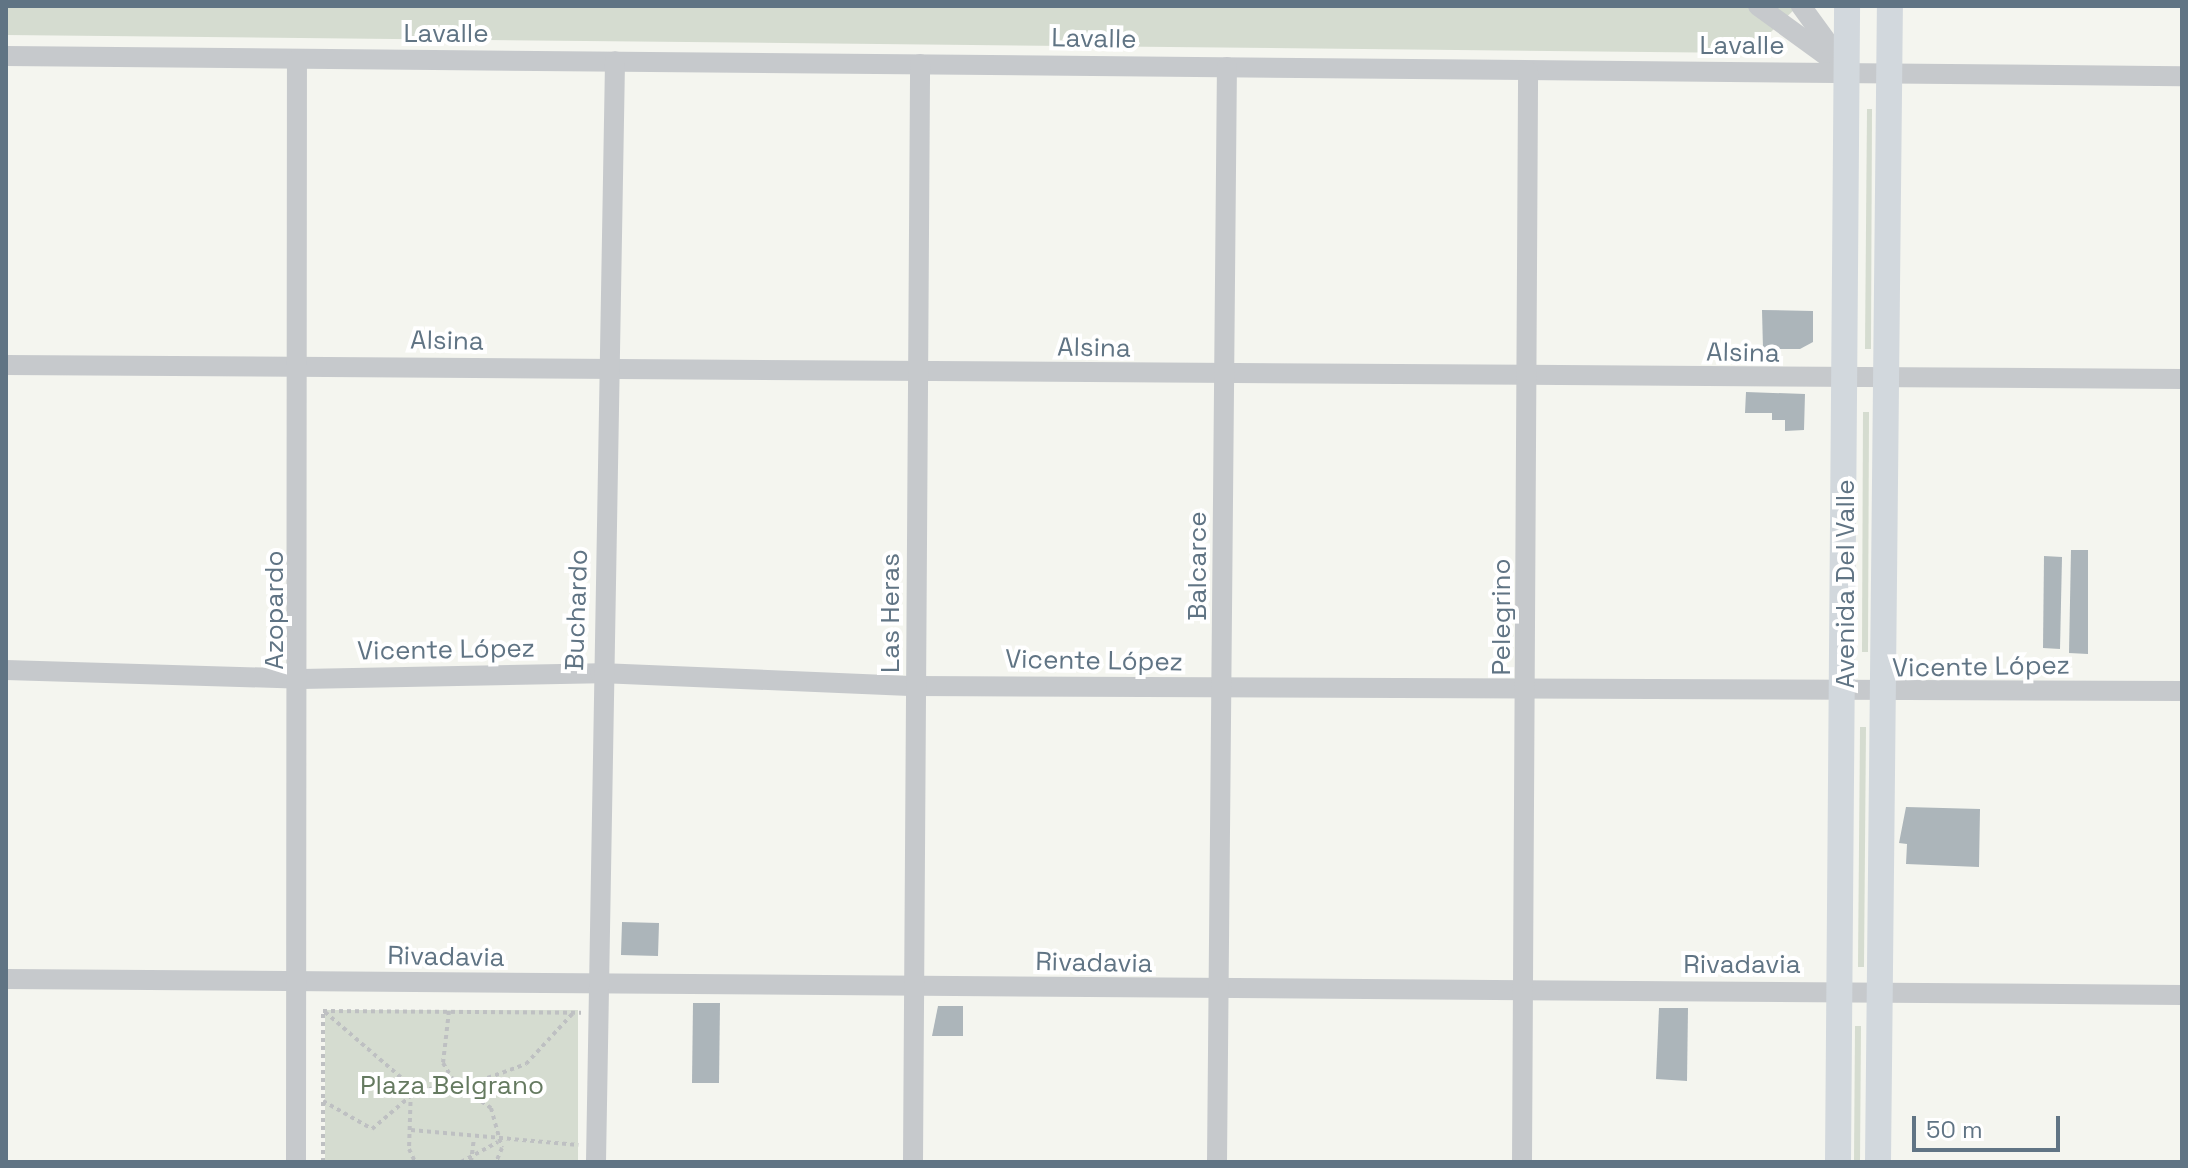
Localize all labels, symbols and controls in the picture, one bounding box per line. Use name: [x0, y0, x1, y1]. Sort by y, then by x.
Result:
street label: Lavalle: [403, 18, 489, 50]
street label: Lavalle: [1051, 23, 1137, 55]
street label: Lavalle: [1699, 30, 1785, 62]
street label: Alsina: [410, 325, 484, 357]
street label: Alsina: [1057, 332, 1131, 364]
street label: Alsina: [1706, 337, 1780, 369]
street label: Avenida Del Valle: [1830, 479, 1862, 689]
street label: Balcarce: [1182, 511, 1214, 621]
street label: Buchardo: [559, 549, 595, 671]
street label: Azopardo: [259, 550, 291, 670]
street label: Las Heras: [875, 553, 907, 673]
street label: Pelegrino: [1486, 558, 1518, 676]
street label: Vicente López: [357, 633, 535, 667]
street label: Vicente López: [1005, 644, 1183, 678]
street label: Vicente López: [1892, 650, 2070, 684]
street label: Rivadavia: [387, 940, 505, 974]
street label: Rivadavia: [1035, 946, 1153, 980]
street label: Rivadavia: [1683, 949, 1801, 981]
park label: Plaza Belgrano: [360, 1070, 544, 1102]
scale bar: [1916, 1100, 2064, 1150]
text: 50 m: [1926, 1114, 1983, 1145]

